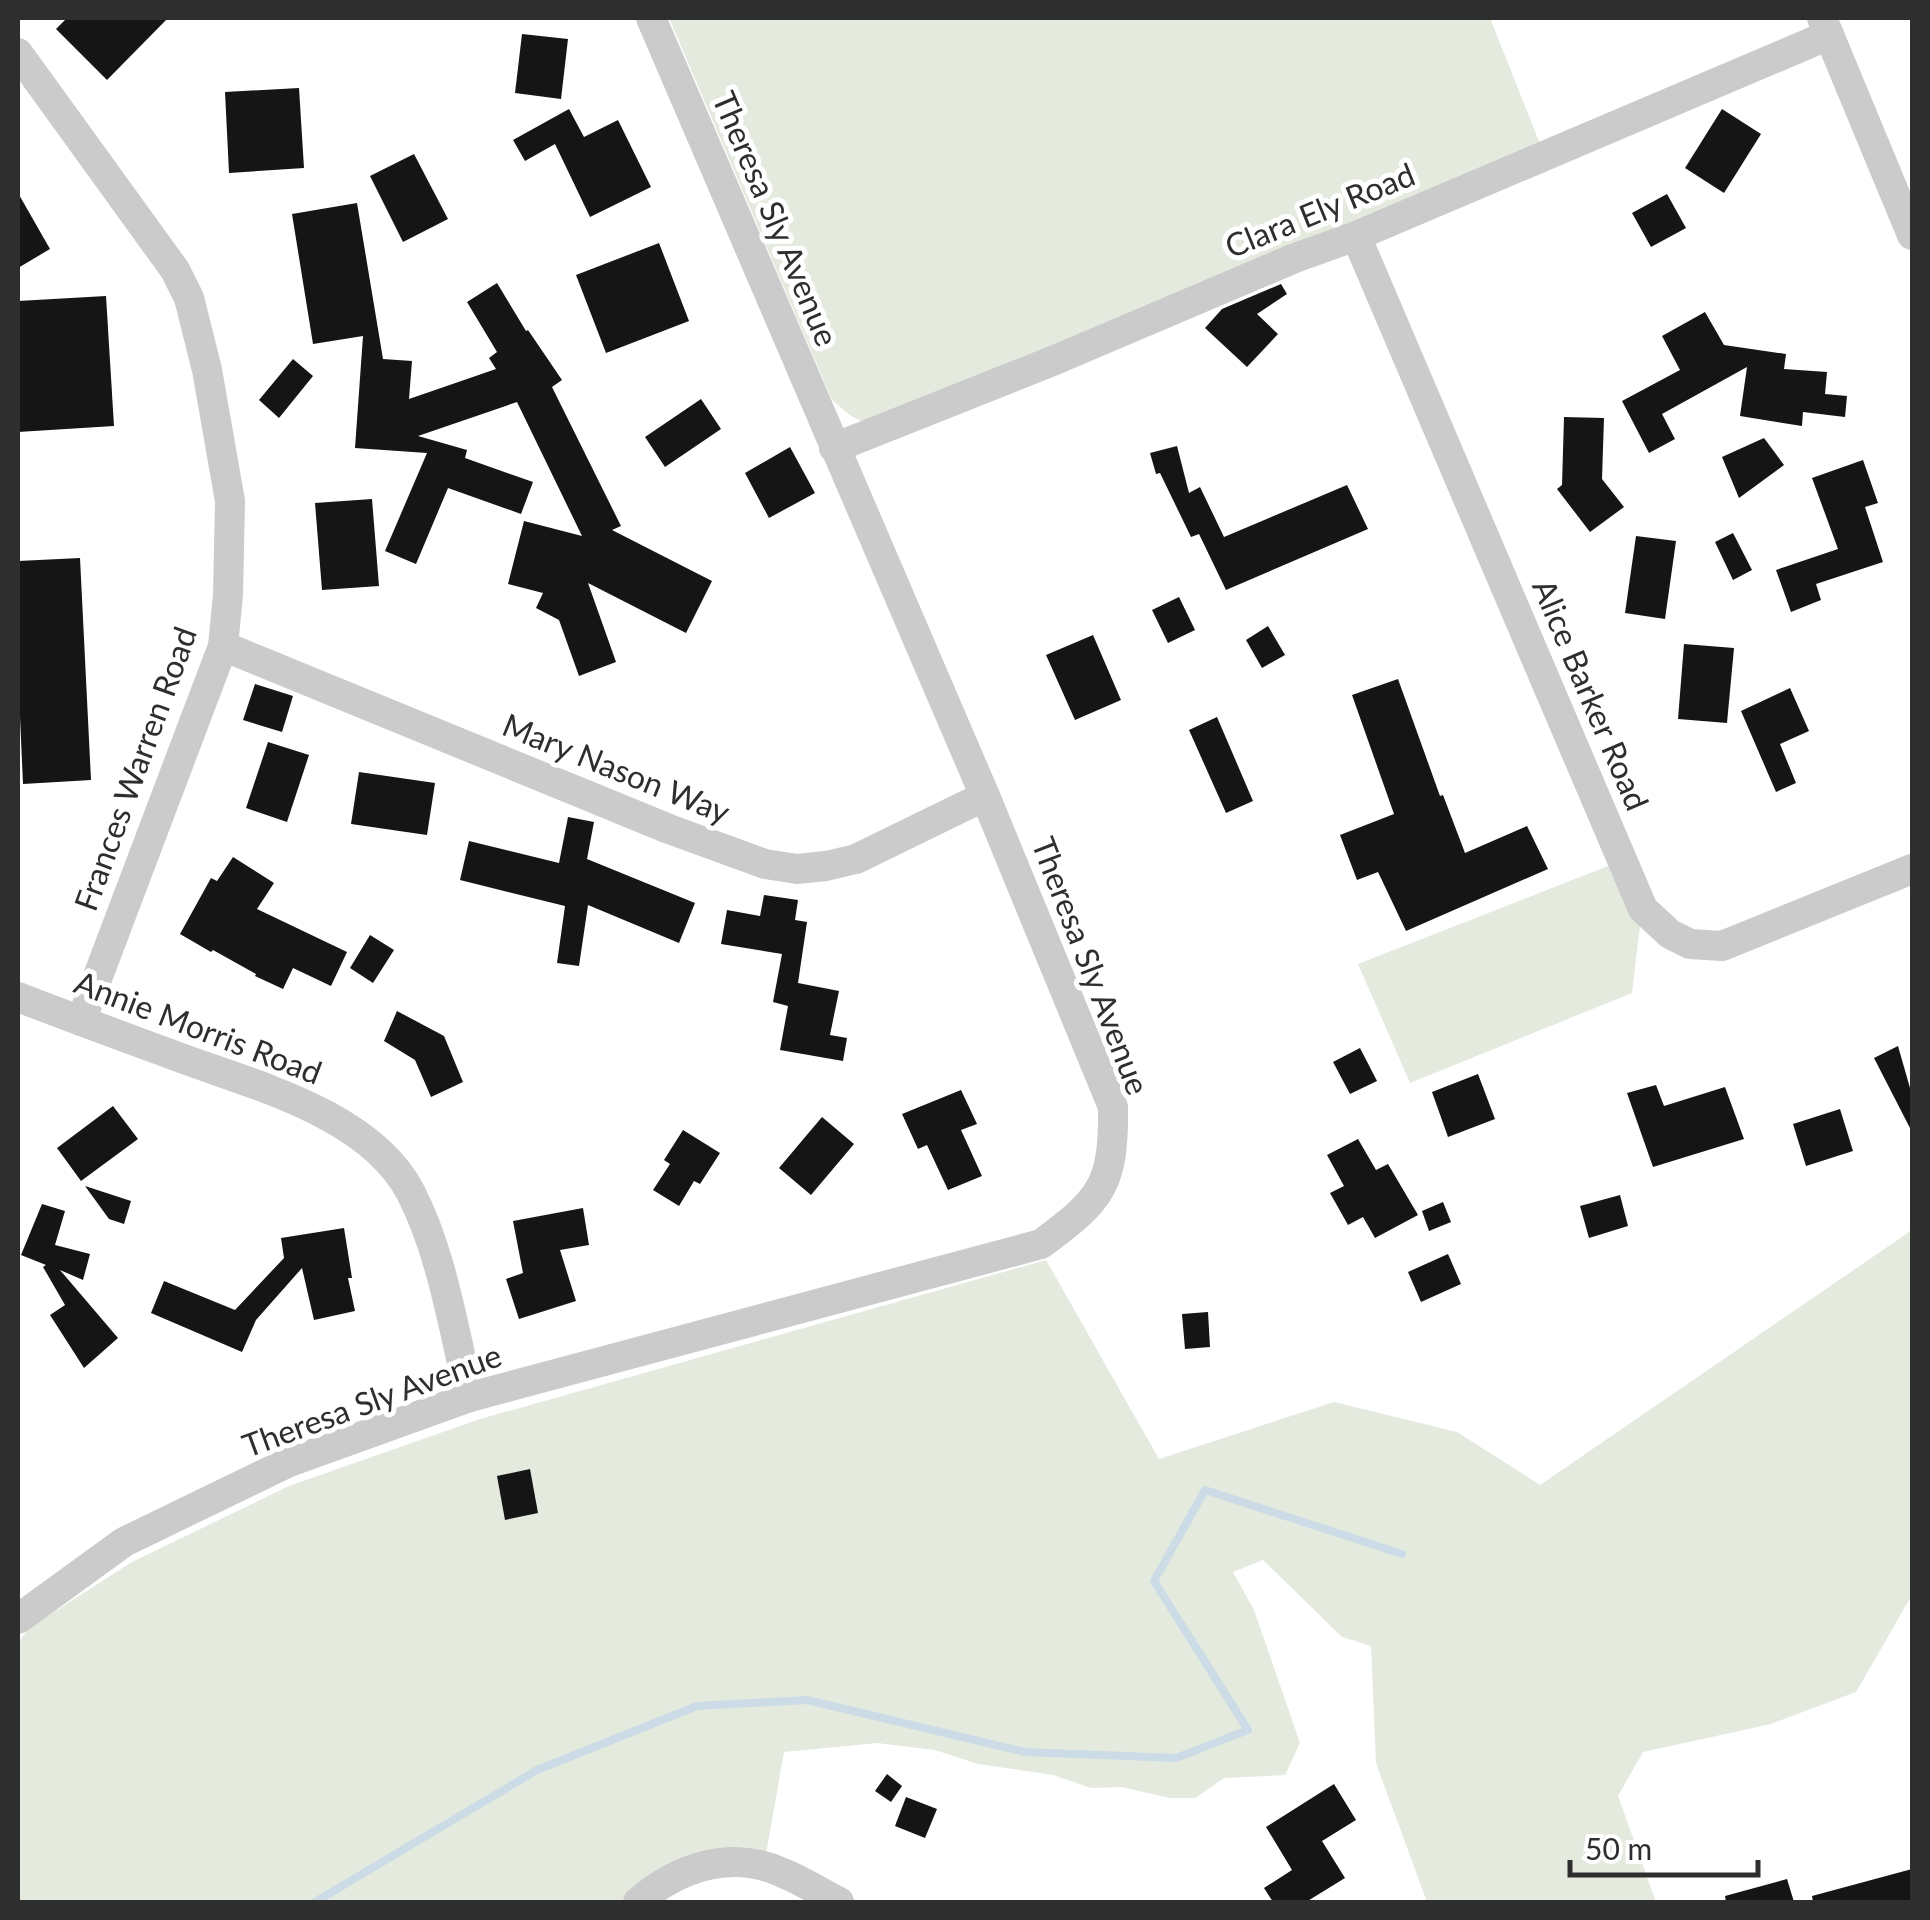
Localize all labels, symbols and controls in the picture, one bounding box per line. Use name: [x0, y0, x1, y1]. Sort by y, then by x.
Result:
street label: Theresa Sly Avenue: [705, 85, 848, 352]
street label: Clara Ely Road: [1219, 154, 1420, 265]
street label: Alice Barker Road: [1525, 573, 1658, 816]
street label: Frances Warren Road: [65, 621, 204, 916]
street label: Mary Nason Way: [497, 704, 736, 831]
street label: Theresa Sly Avenue: [1024, 831, 1158, 1100]
street label: Annie Morris Road: [70, 962, 328, 1092]
street label: Theresa Sly Avenue: [237, 1335, 506, 1465]
scale bar: [1570, 1815, 1758, 1877]
text: 50 m: [1585, 1830, 1652, 1866]

